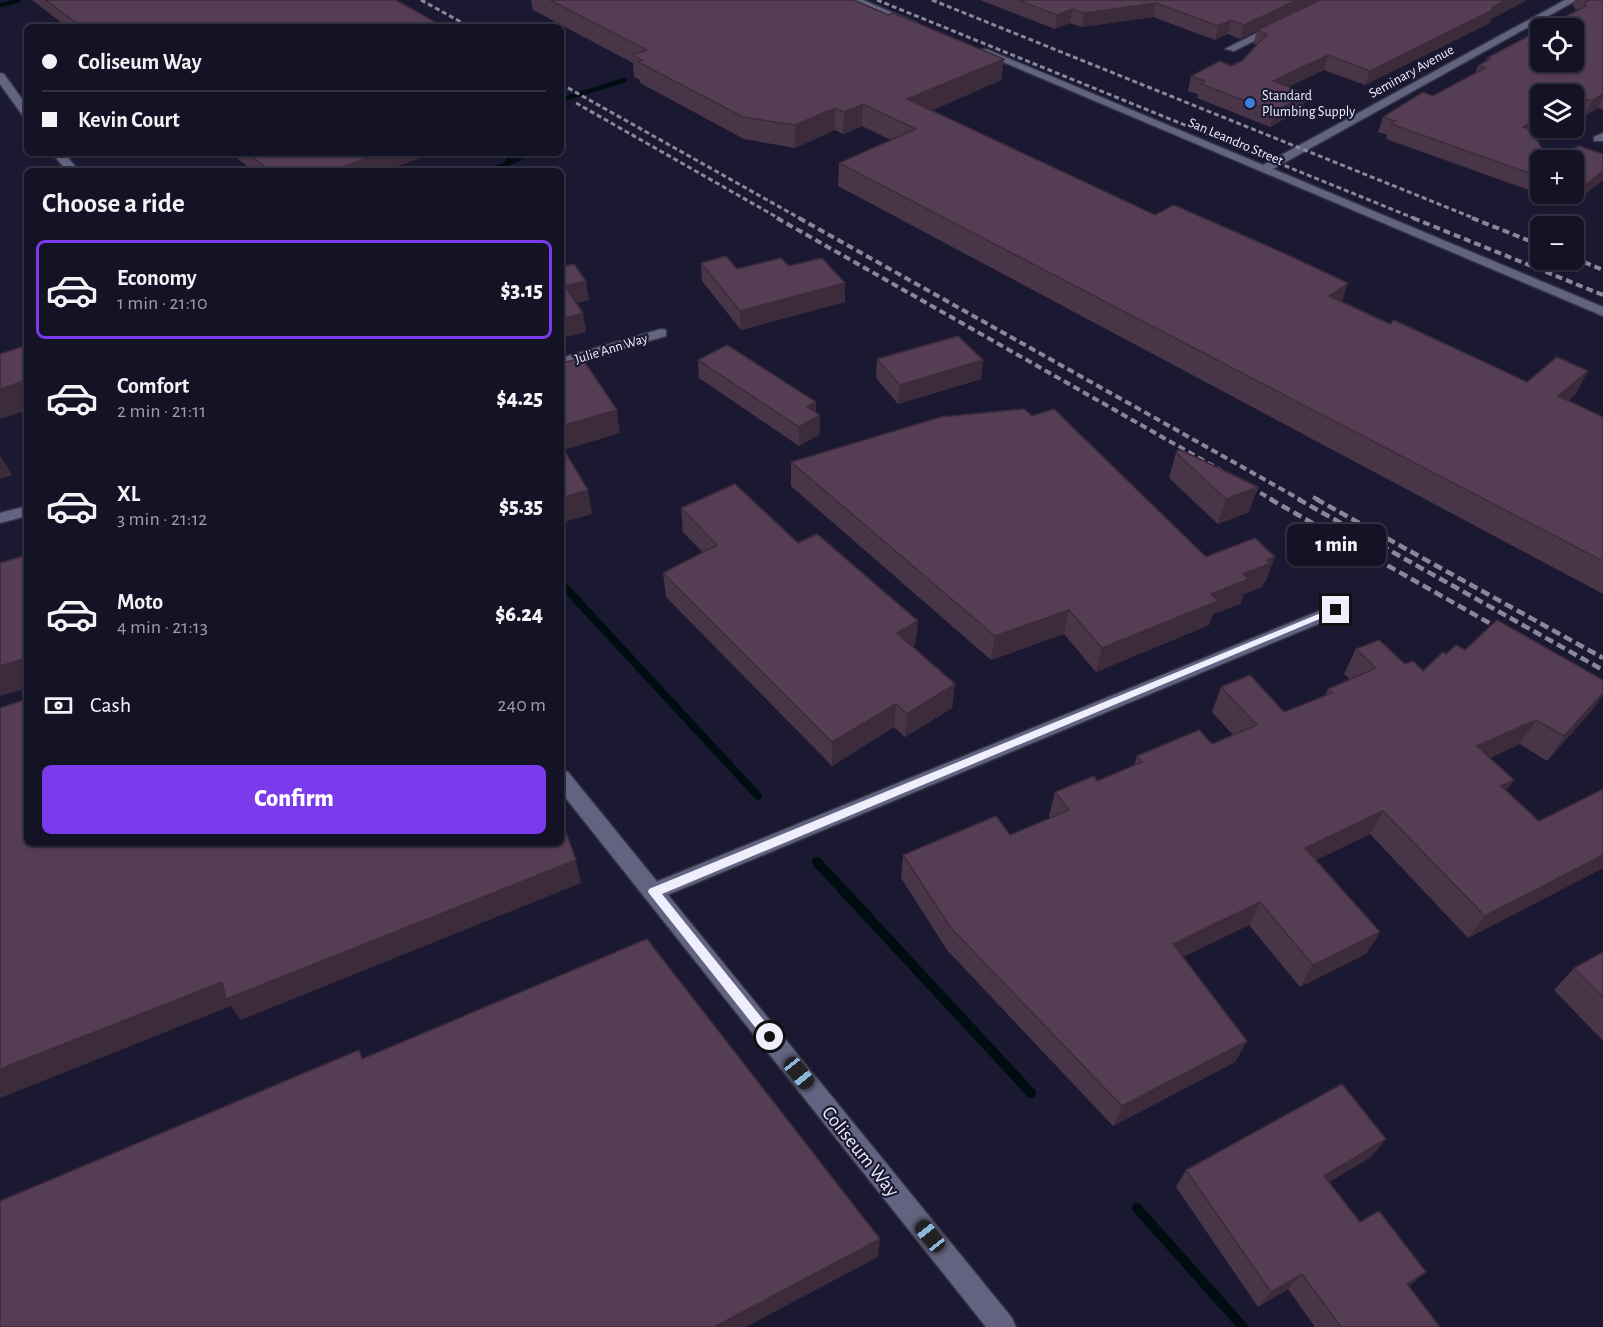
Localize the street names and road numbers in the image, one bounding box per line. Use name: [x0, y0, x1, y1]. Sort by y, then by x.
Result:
street label: Seminary Avenue: [1367, 43, 1456, 101]
street label: San Leandro Street: [1186, 116, 1286, 168]
street label: Julie Ann Way: [573, 331, 649, 367]
street label: Coliseum Way: [818, 1103, 903, 1201]

